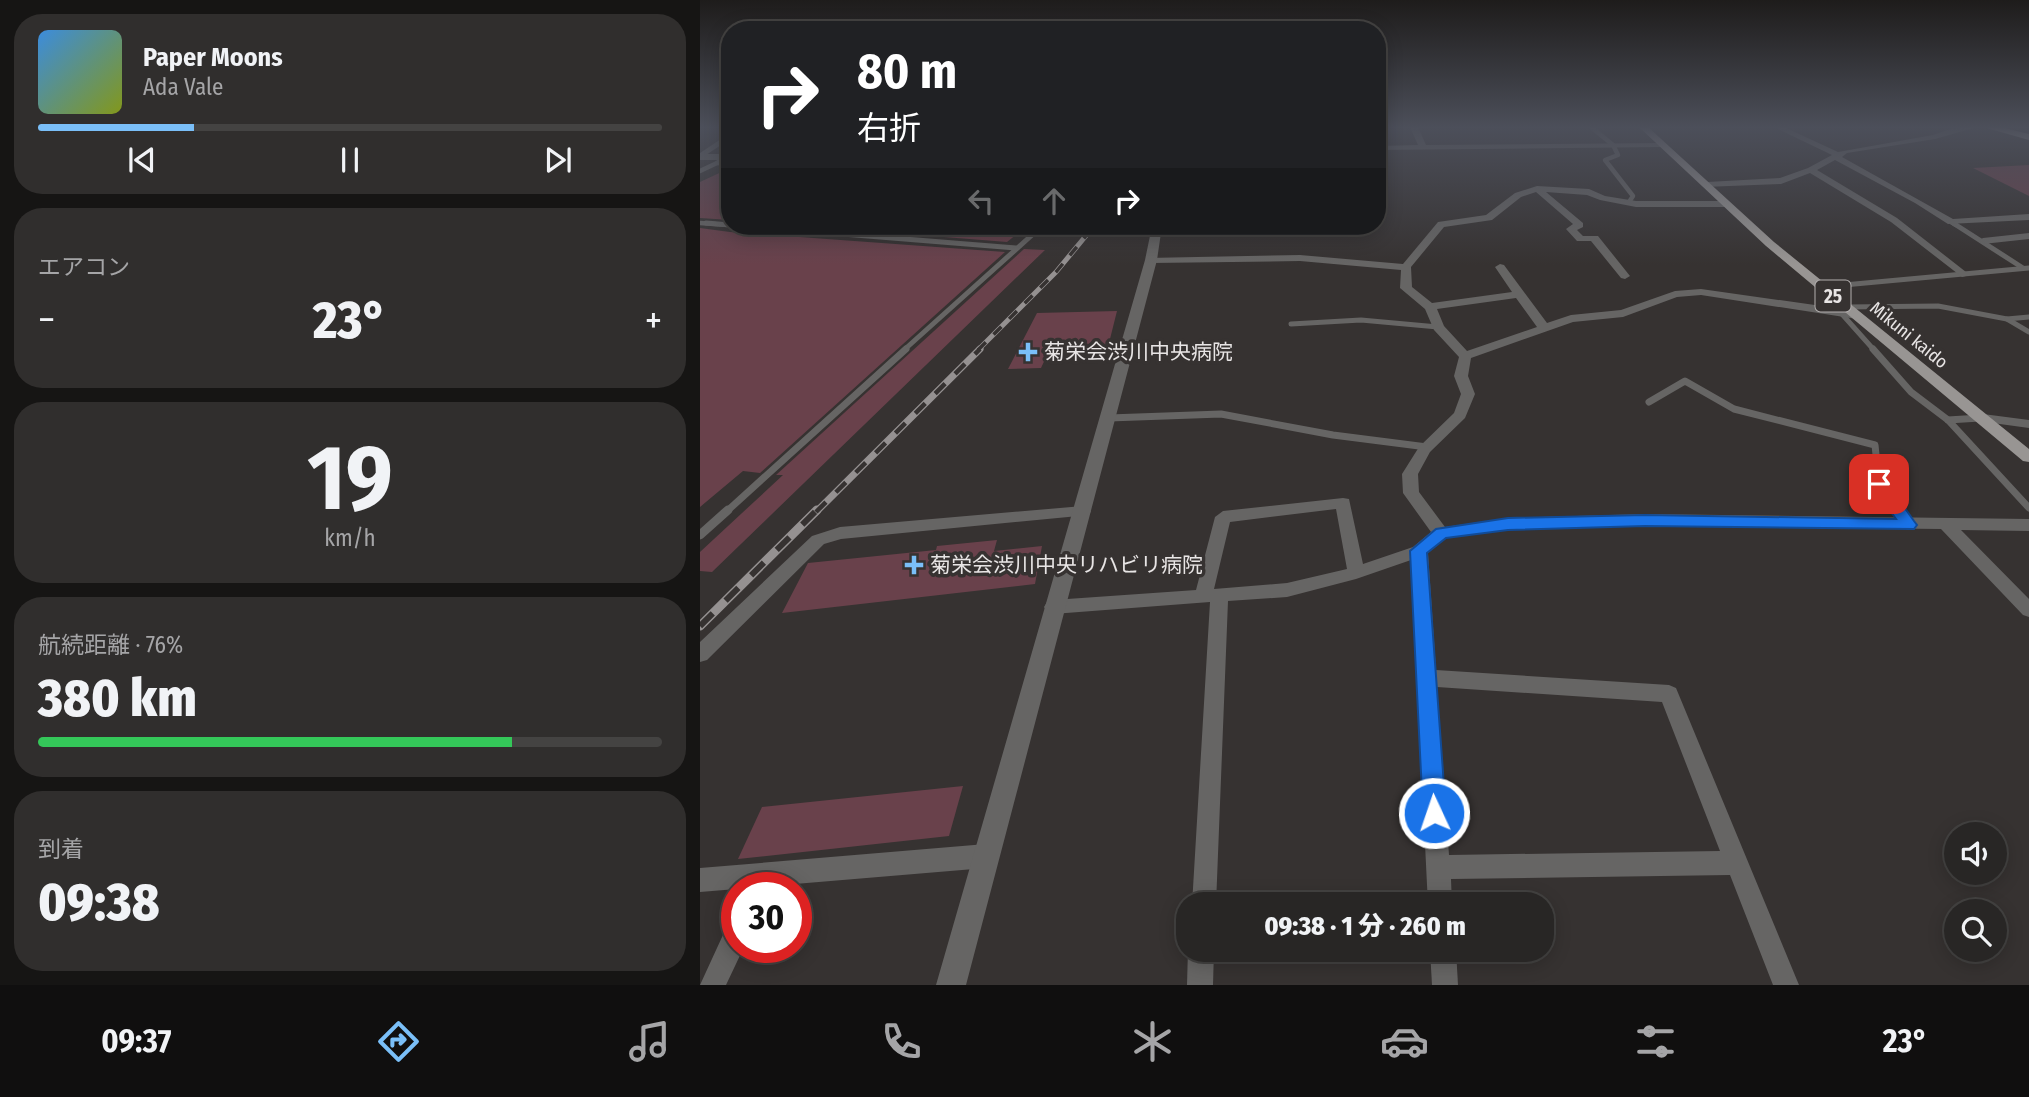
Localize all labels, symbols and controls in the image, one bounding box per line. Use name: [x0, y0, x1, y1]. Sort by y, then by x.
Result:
text: Paper Moons: [143, 42, 283, 73]
text: 80 m: [857, 42, 957, 101]
icon: right: [742, 49, 833, 140]
text: Ada Vale: [143, 73, 223, 101]
text: 右折: [857, 109, 921, 147]
icon: previous: [123, 141, 161, 179]
icon: pause: [331, 141, 369, 179]
icon: next: [539, 141, 577, 179]
icon: left: [962, 182, 1000, 220]
icon: ahead: [1035, 182, 1073, 220]
icon: right: [1108, 182, 1146, 220]
text: エアコン: [38, 253, 130, 281]
road number: 25: [1816, 280, 1850, 312]
text: 23°: [313, 289, 387, 352]
text: −: [38, 297, 55, 343]
text: +: [645, 297, 662, 343]
street label: Mikuni kaido: [1866, 297, 1952, 373]
place label: 菊栄会渋川中央病院: [1044, 339, 1233, 365]
marker: 菊栄会渋川中央病院: [1018, 342, 1038, 362]
text: 19: [307, 424, 393, 533]
pin: [1849, 454, 1909, 514]
icon: arrive: [1860, 465, 1898, 503]
text: km/h: [324, 524, 376, 552]
place label: 菊栄会渋川中央リハビリ病院: [930, 552, 1203, 578]
marker: 菊栄会渋川中央リハビリ病院: [904, 555, 924, 575]
text: 航続距離 · 76%: [38, 631, 183, 659]
text: 380 km: [38, 667, 197, 730]
position arrow: [1397, 776, 1471, 850]
map controls: [1944, 822, 2007, 962]
button: sound: [1944, 822, 2007, 885]
text: 到着: [38, 835, 84, 863]
text: 09:38: [38, 871, 160, 934]
speed limit sign: 30: [721, 872, 812, 963]
button: search: [1944, 899, 2007, 962]
text: 09:38 · 1 分 · 260 m: [1264, 911, 1466, 942]
icon: directions: [374, 1017, 423, 1066]
icon: music: [625, 1017, 674, 1066]
icon: phone: [877, 1017, 926, 1066]
icon: climate: [1128, 1017, 1177, 1066]
icon: car: [1380, 1017, 1429, 1066]
icon: filters: [1631, 1017, 1680, 1066]
text: 09:37: [101, 1022, 171, 1060]
text: 23°: [1883, 1022, 1928, 1060]

